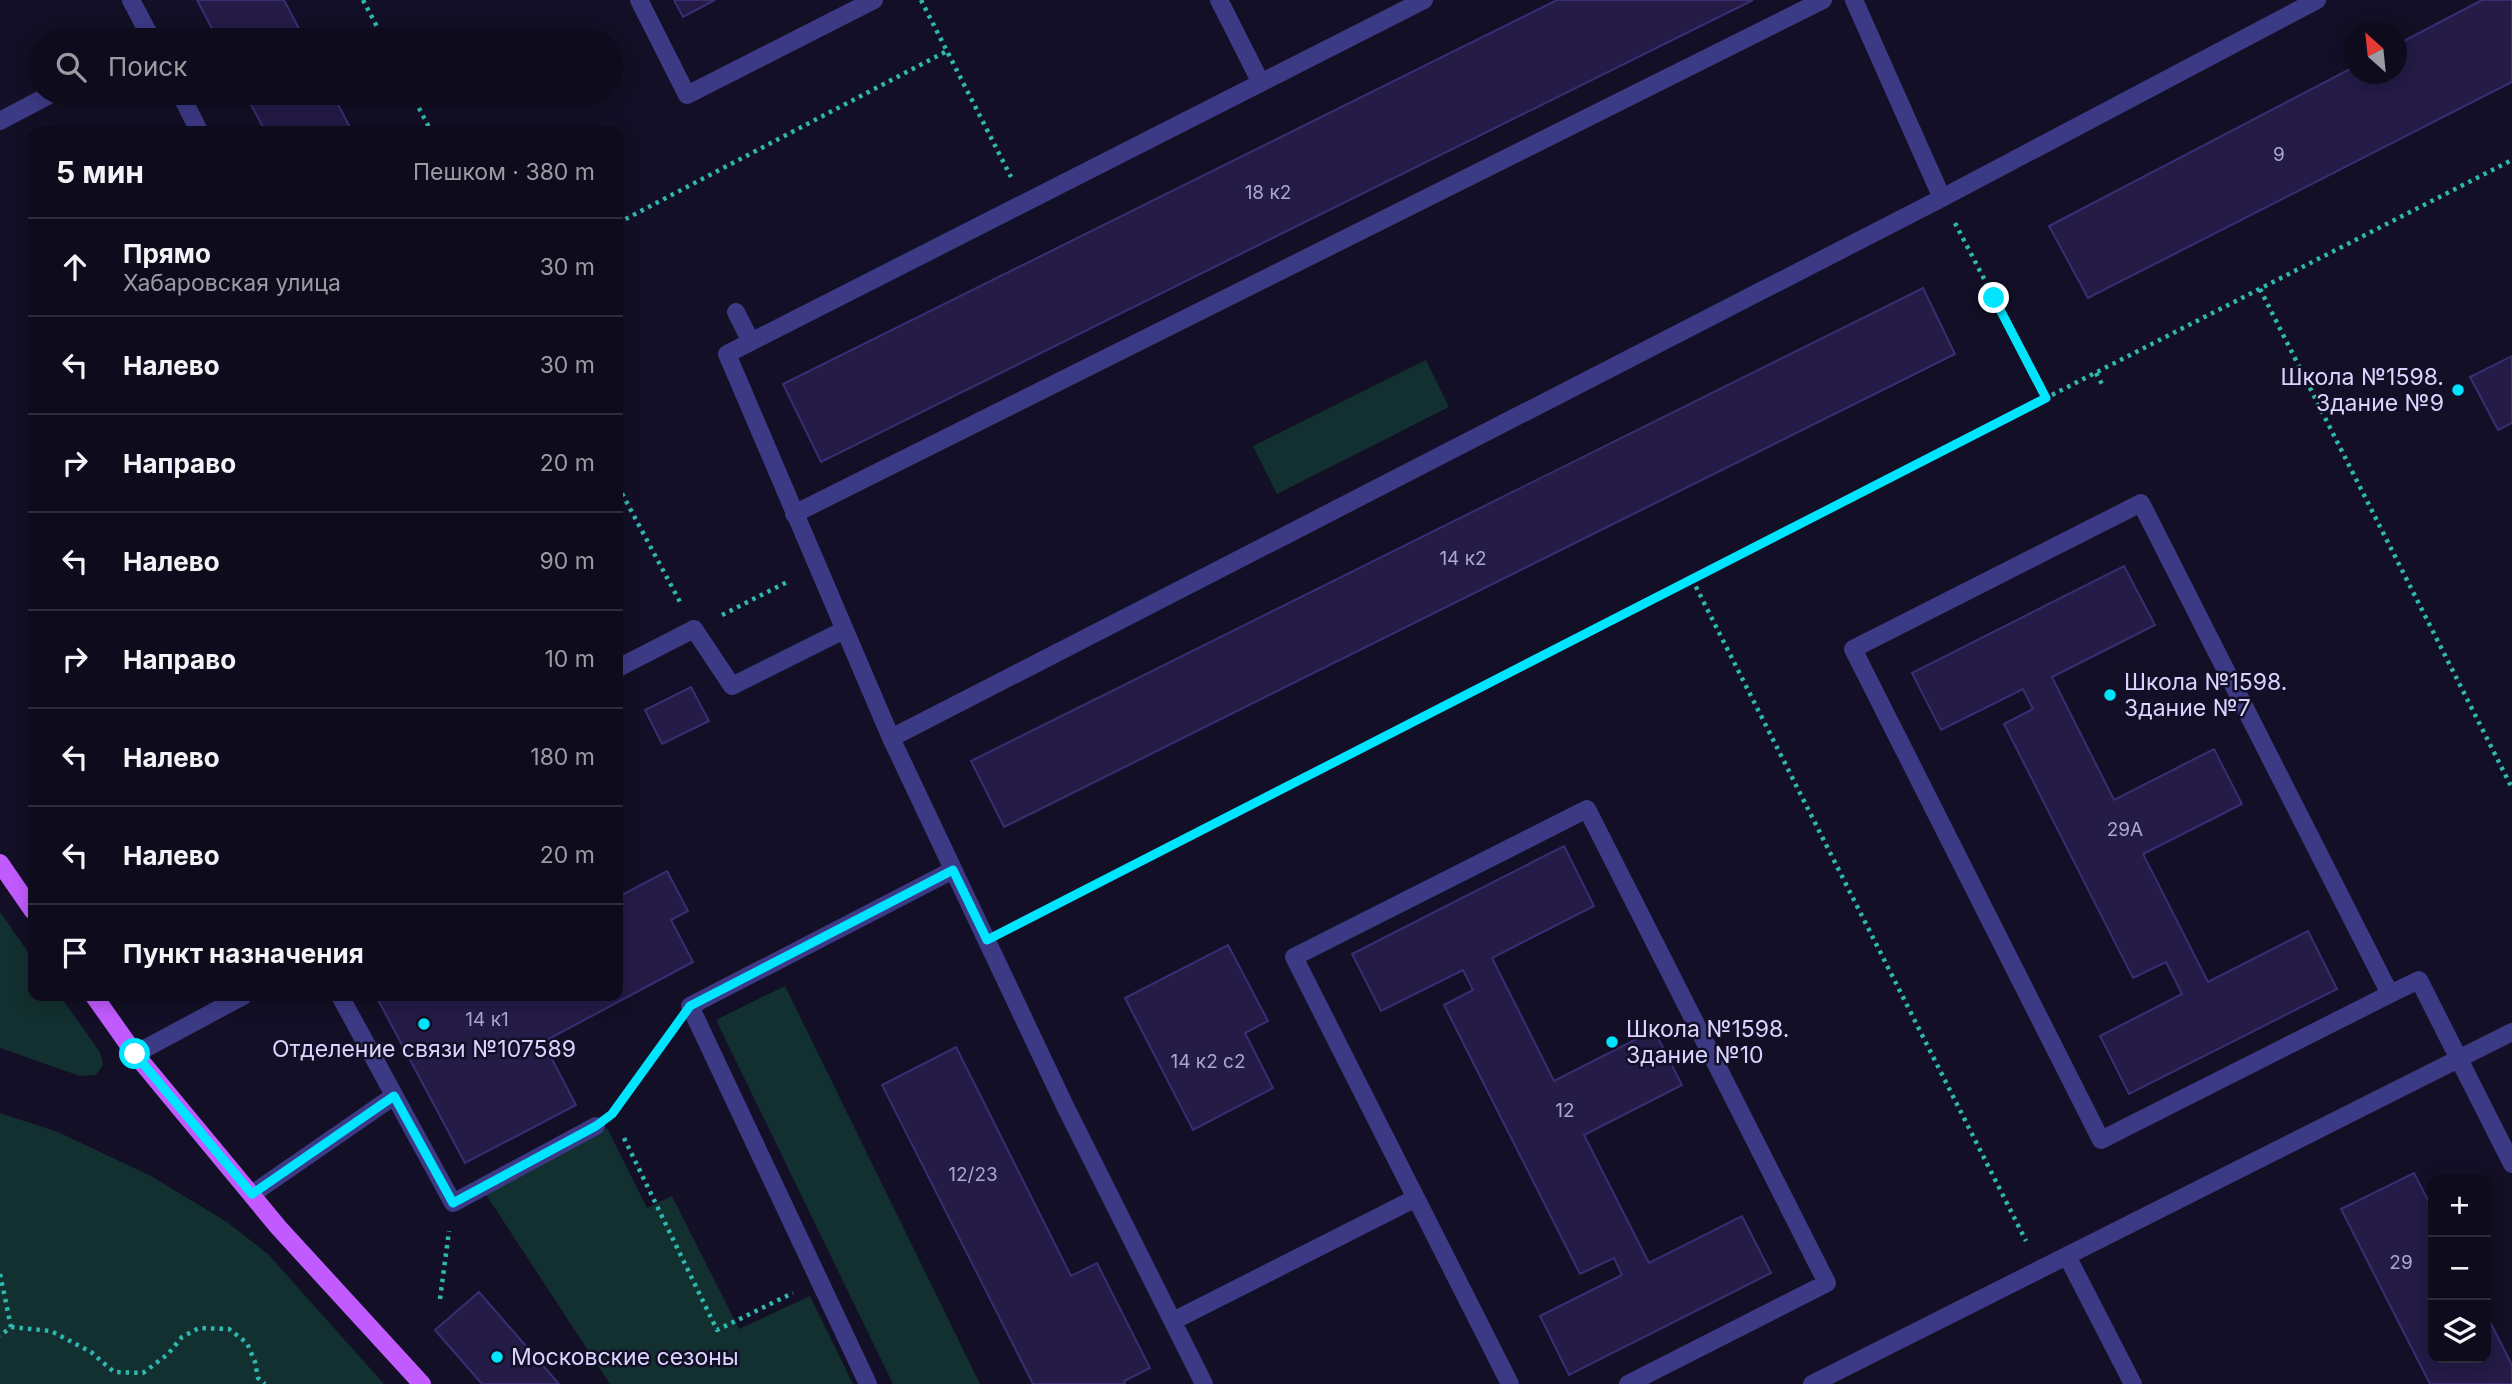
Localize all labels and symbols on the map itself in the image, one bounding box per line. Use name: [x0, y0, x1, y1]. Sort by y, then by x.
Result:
north arrow: [2344, 21, 2407, 84]
house number: 9: [2273, 143, 2285, 166]
house number: 18 к2: [1245, 181, 1291, 204]
route end: [1978, 282, 2009, 313]
place label: Школа №1598. Здание №9: [2281, 363, 2444, 417]
marker: Школа №1598. Здание №9: [2450, 382, 2466, 398]
house number: 14 к2: [1439, 547, 1487, 570]
place label: Школа №1598. Здание №7: [2124, 668, 2287, 722]
marker: Школа №1598. Здание №7: [2102, 687, 2118, 703]
house number: 29А: [2107, 818, 2143, 841]
house number: 14 к1: [465, 1008, 509, 1031]
place label: Школа №1598. Здание №10: [1626, 1015, 1789, 1069]
marker: Отделение связи №107589: [416, 1016, 432, 1032]
marker: Школа №1598. Здание №10: [1604, 1034, 1620, 1050]
place label: Отделение связи №107589: [272, 1035, 576, 1063]
route start: [119, 1038, 150, 1069]
house number: 14 к2 c2: [1170, 1050, 1246, 1073]
house number: 12: [1555, 1099, 1575, 1122]
house number: 12/23: [948, 1163, 998, 1186]
house number: 29: [2389, 1251, 2413, 1274]
place label: Московские сезоны: [511, 1343, 739, 1371]
marker: Московские сезоны: [489, 1349, 505, 1365]

